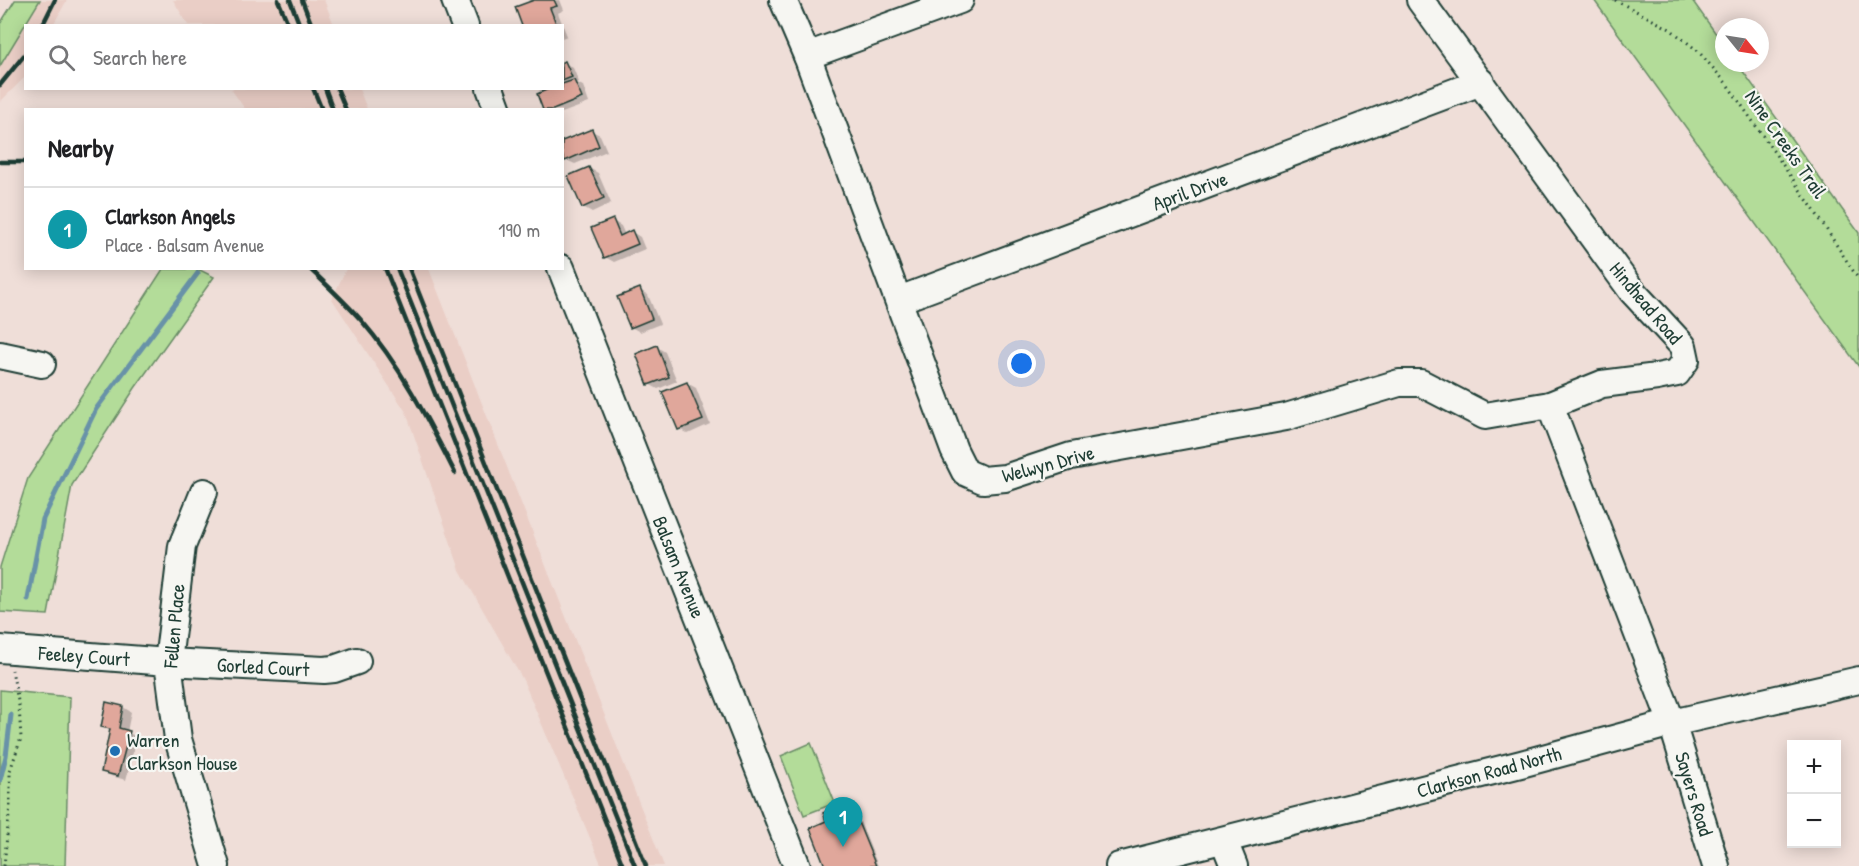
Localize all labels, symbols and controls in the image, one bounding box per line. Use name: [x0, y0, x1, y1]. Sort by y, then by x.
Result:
north arrow: [1715, 18, 1769, 72]
search box: [24, 24, 564, 90]
icon: search: [45, 41, 78, 74]
text: Search here: [93, 42, 187, 72]
street label: Nine Creeks Trail: [1739, 84, 1834, 204]
text: Nearby: [48, 130, 114, 165]
street label: April Drive: [1149, 164, 1231, 217]
text: Clarkson Angels: [105, 201, 235, 231]
text: 1: [64, 216, 71, 243]
text: 190 m: [498, 216, 540, 243]
text: Place · Balsam Avenue: [105, 231, 264, 258]
street label: Hindhead Road: [1604, 256, 1689, 350]
your location: [1007, 349, 1036, 378]
street label: Welwyn Drive: [999, 438, 1097, 489]
street label: Balsam Avenue: [647, 512, 712, 622]
street label: Fellen Place: [156, 583, 191, 670]
street label: Feeley Court: [37, 639, 132, 672]
street label: Gorled Court: [216, 651, 311, 682]
place label: Warren Clarkson House: [127, 726, 238, 776]
street label: Clarkson Road North: [1414, 739, 1564, 804]
map controls: [1787, 740, 1841, 848]
button: +: [1787, 740, 1841, 794]
marker: Warren Clarkson House: [108, 744, 122, 758]
street label: Sayers Road: [1669, 749, 1720, 839]
button: −: [1787, 794, 1841, 848]
pin: 1: [824, 798, 862, 847]

